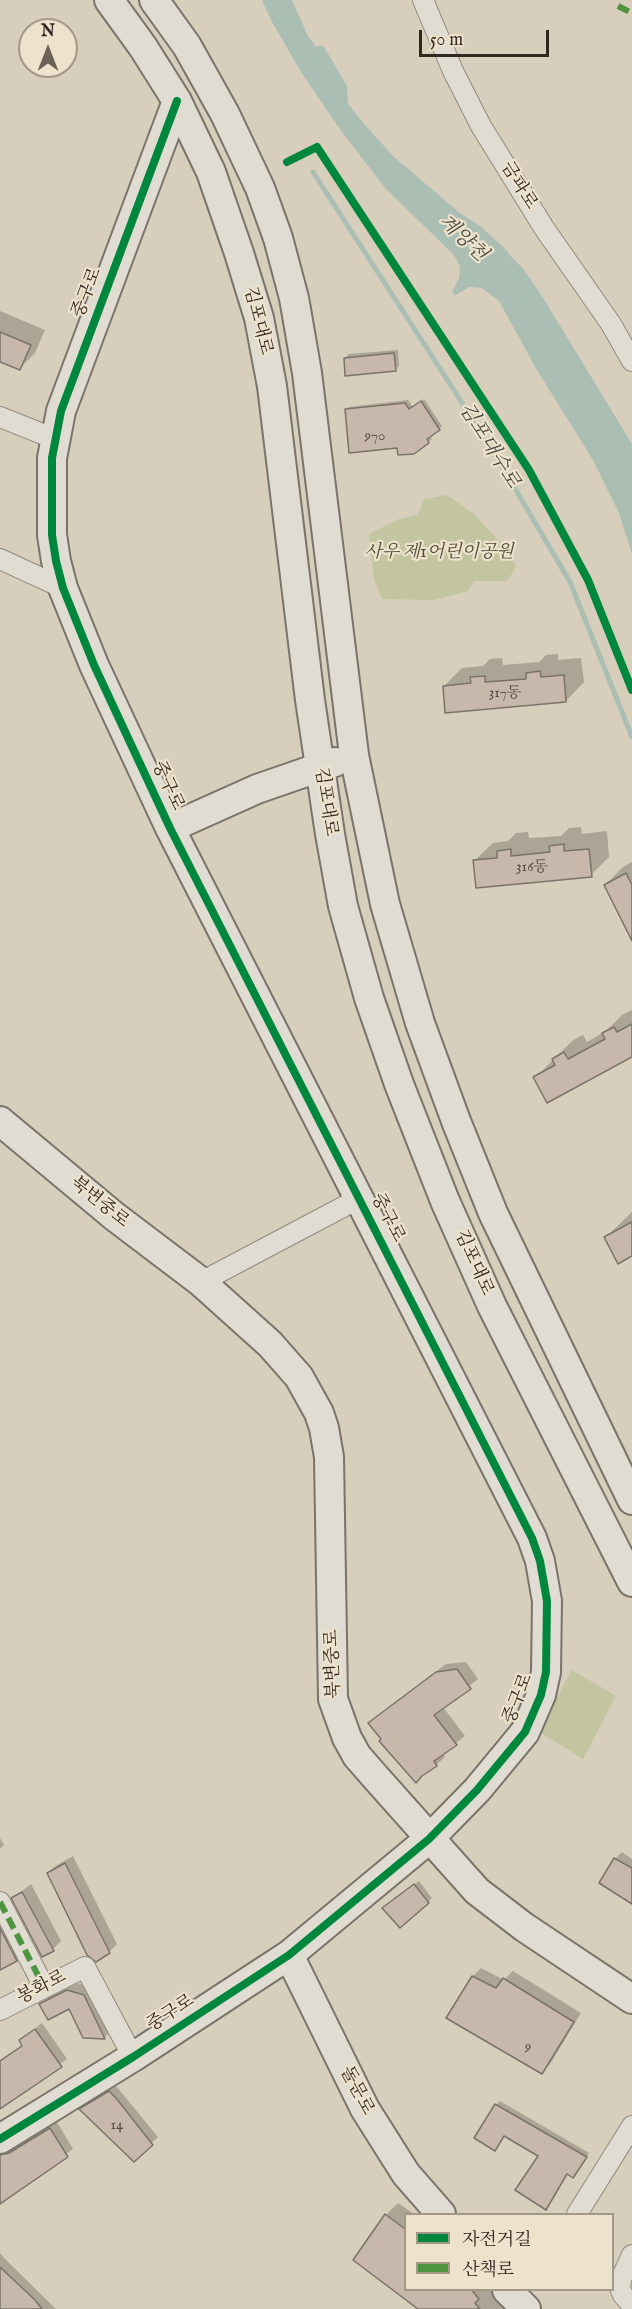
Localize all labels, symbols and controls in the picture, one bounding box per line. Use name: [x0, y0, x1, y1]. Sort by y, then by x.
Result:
north arrow: [18, 18, 78, 78]
scale bar: [422, 18, 552, 56]
text: N: [41, 22, 55, 42]
text: 50 m: [430, 29, 463, 52]
street label: 금파로: [495, 158, 541, 214]
water label: 계양천: [433, 210, 491, 268]
street label: 중구로: [69, 265, 107, 321]
street label: 김포대로: [238, 285, 276, 357]
water label: 김포대수로: [452, 399, 524, 493]
house number: 970: [365, 428, 385, 446]
park label: 사우 제1어린이공원: [364, 542, 514, 564]
house number: 317동: [489, 685, 521, 703]
street label: 중구로: [146, 758, 188, 814]
street label: 김포대로: [309, 766, 341, 838]
house number: 316동: [516, 859, 548, 877]
street label: 북변중로: [65, 1173, 133, 1233]
street label: 중구로: [366, 1190, 408, 1246]
street label: 김포대로: [449, 1227, 497, 1299]
street label: 북변중로: [322, 1629, 346, 1699]
street label: 중구로: [500, 1671, 538, 1727]
street label: 봉화로: [14, 1967, 70, 2009]
street label: 중구로: [143, 1991, 199, 2037]
house number: 9: [525, 2039, 531, 2057]
street label: 돌문로: [334, 2063, 378, 2119]
house number: 14: [111, 2117, 123, 2135]
legend: [404, 2213, 614, 2291]
text: 자전거길: [462, 2229, 532, 2252]
text: 산책로: [462, 2259, 514, 2282]

